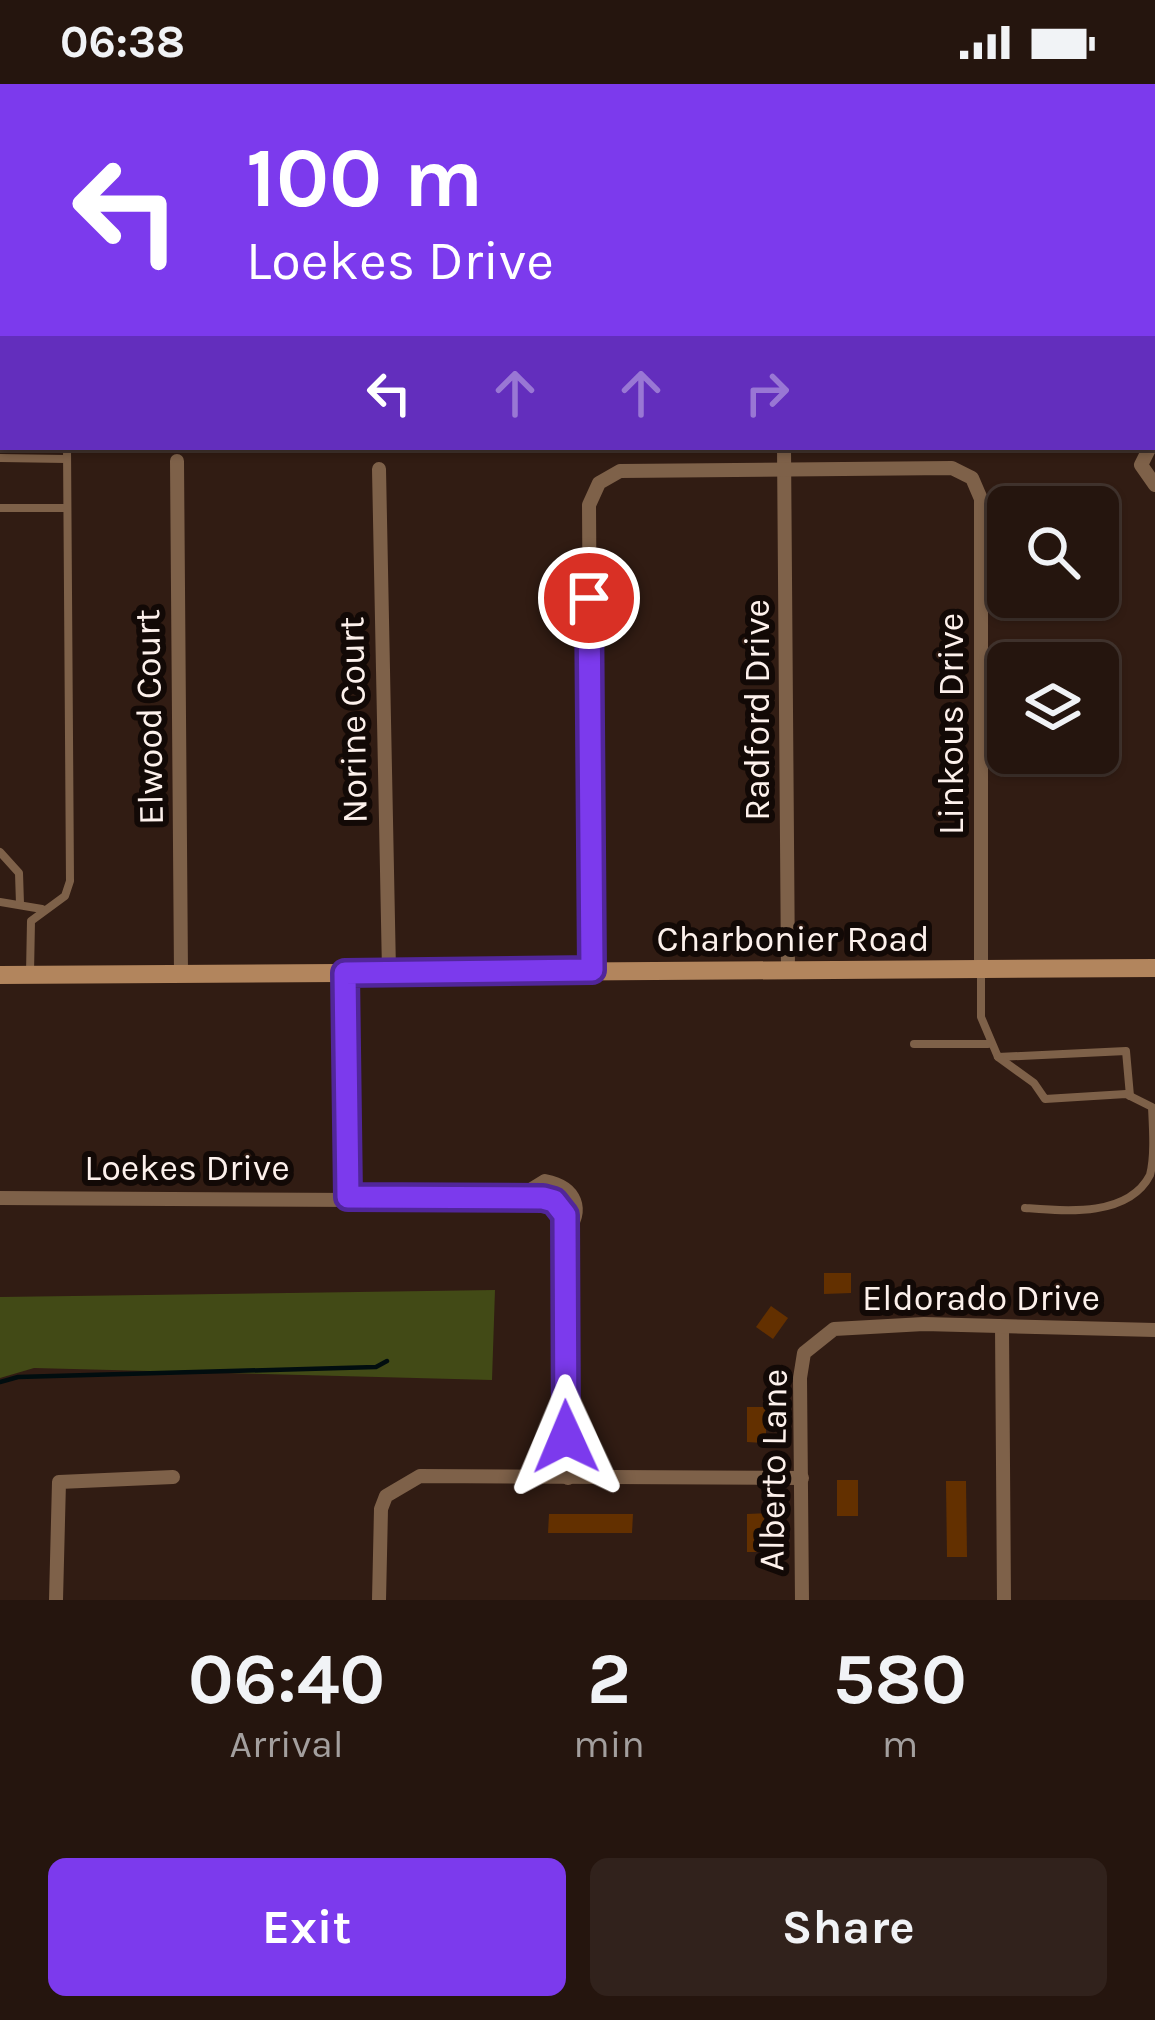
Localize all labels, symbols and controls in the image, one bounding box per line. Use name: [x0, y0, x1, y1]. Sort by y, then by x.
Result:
text: 06:38: [60, 16, 185, 68]
text: 100 m: [246, 129, 483, 227]
icon: left: [48, 132, 204, 288]
text: Loekes Drive: [246, 229, 554, 293]
icon: left: [356, 360, 422, 426]
icon: ahead: [482, 360, 548, 426]
icon: ahead: [608, 360, 674, 426]
icon: right: [734, 360, 800, 426]
map controls: [987, 486, 1119, 774]
button: search: [987, 486, 1119, 618]
pin: [538, 547, 640, 649]
icon: arrive: [556, 565, 622, 631]
street label: Radford Drive: [736, 599, 778, 821]
street label: Elwood Court: [126, 609, 172, 825]
street label: Linkous Drive: [930, 613, 972, 835]
street label: Norine Court: [330, 616, 376, 824]
button: layers: [987, 642, 1119, 774]
street label: Charbonier Road: [656, 918, 930, 960]
street label: Loekes Drive: [84, 1147, 290, 1189]
street label: Eldorado Drive: [862, 1277, 1100, 1319]
street label: Alberto Lane: [750, 1369, 796, 1571]
position arrow: [503, 1374, 629, 1500]
text: 06:40: [188, 1637, 385, 1721]
text: 2: [587, 1637, 631, 1721]
text: 580: [833, 1637, 967, 1721]
text: Arrival: [229, 1721, 344, 1767]
text: min: [573, 1721, 645, 1767]
text: m: [882, 1721, 918, 1767]
button: Exit: [48, 1858, 566, 1996]
button: Share: [590, 1858, 1107, 1996]

